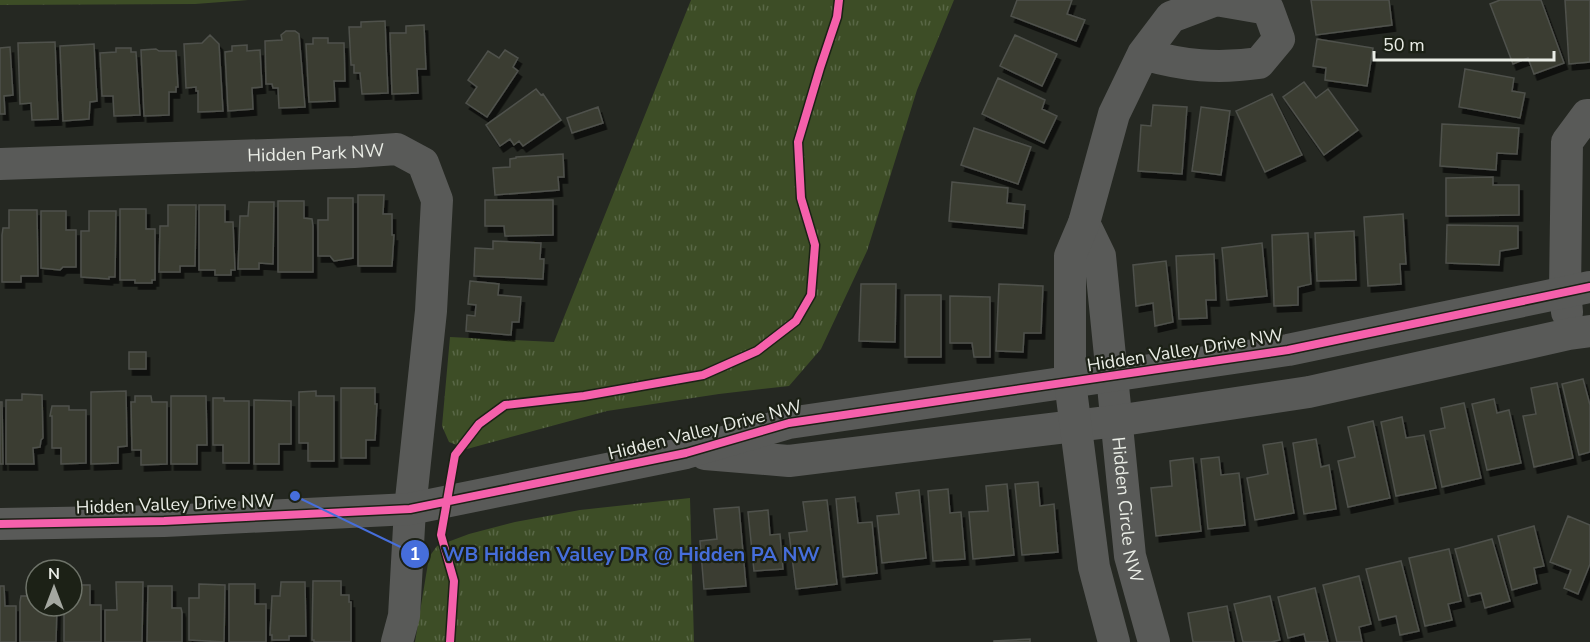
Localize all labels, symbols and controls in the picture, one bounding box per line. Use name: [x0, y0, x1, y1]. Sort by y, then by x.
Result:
scale bar: [1374, 24, 1554, 62]
text: 50 m: [1383, 33, 1425, 57]
street label: Hidden Park NW: [247, 138, 385, 168]
street label: Hidden Valley Drive NW: [1085, 323, 1285, 377]
street label: Hidden Valley Drive NW: [606, 394, 804, 466]
street label: Hidden Circle NW: [1106, 436, 1149, 586]
street label: Hidden Valley Drive NW: [75, 489, 275, 519]
callout: WB Hidden Valley DR @ Hidden PA NW: [400, 535, 831, 573]
text: WB Hidden Valley DR @ Hidden PA NW: [442, 541, 820, 568]
text: 1: [410, 542, 420, 566]
north arrow: [24, 558, 84, 618]
text: N: [48, 563, 60, 585]

